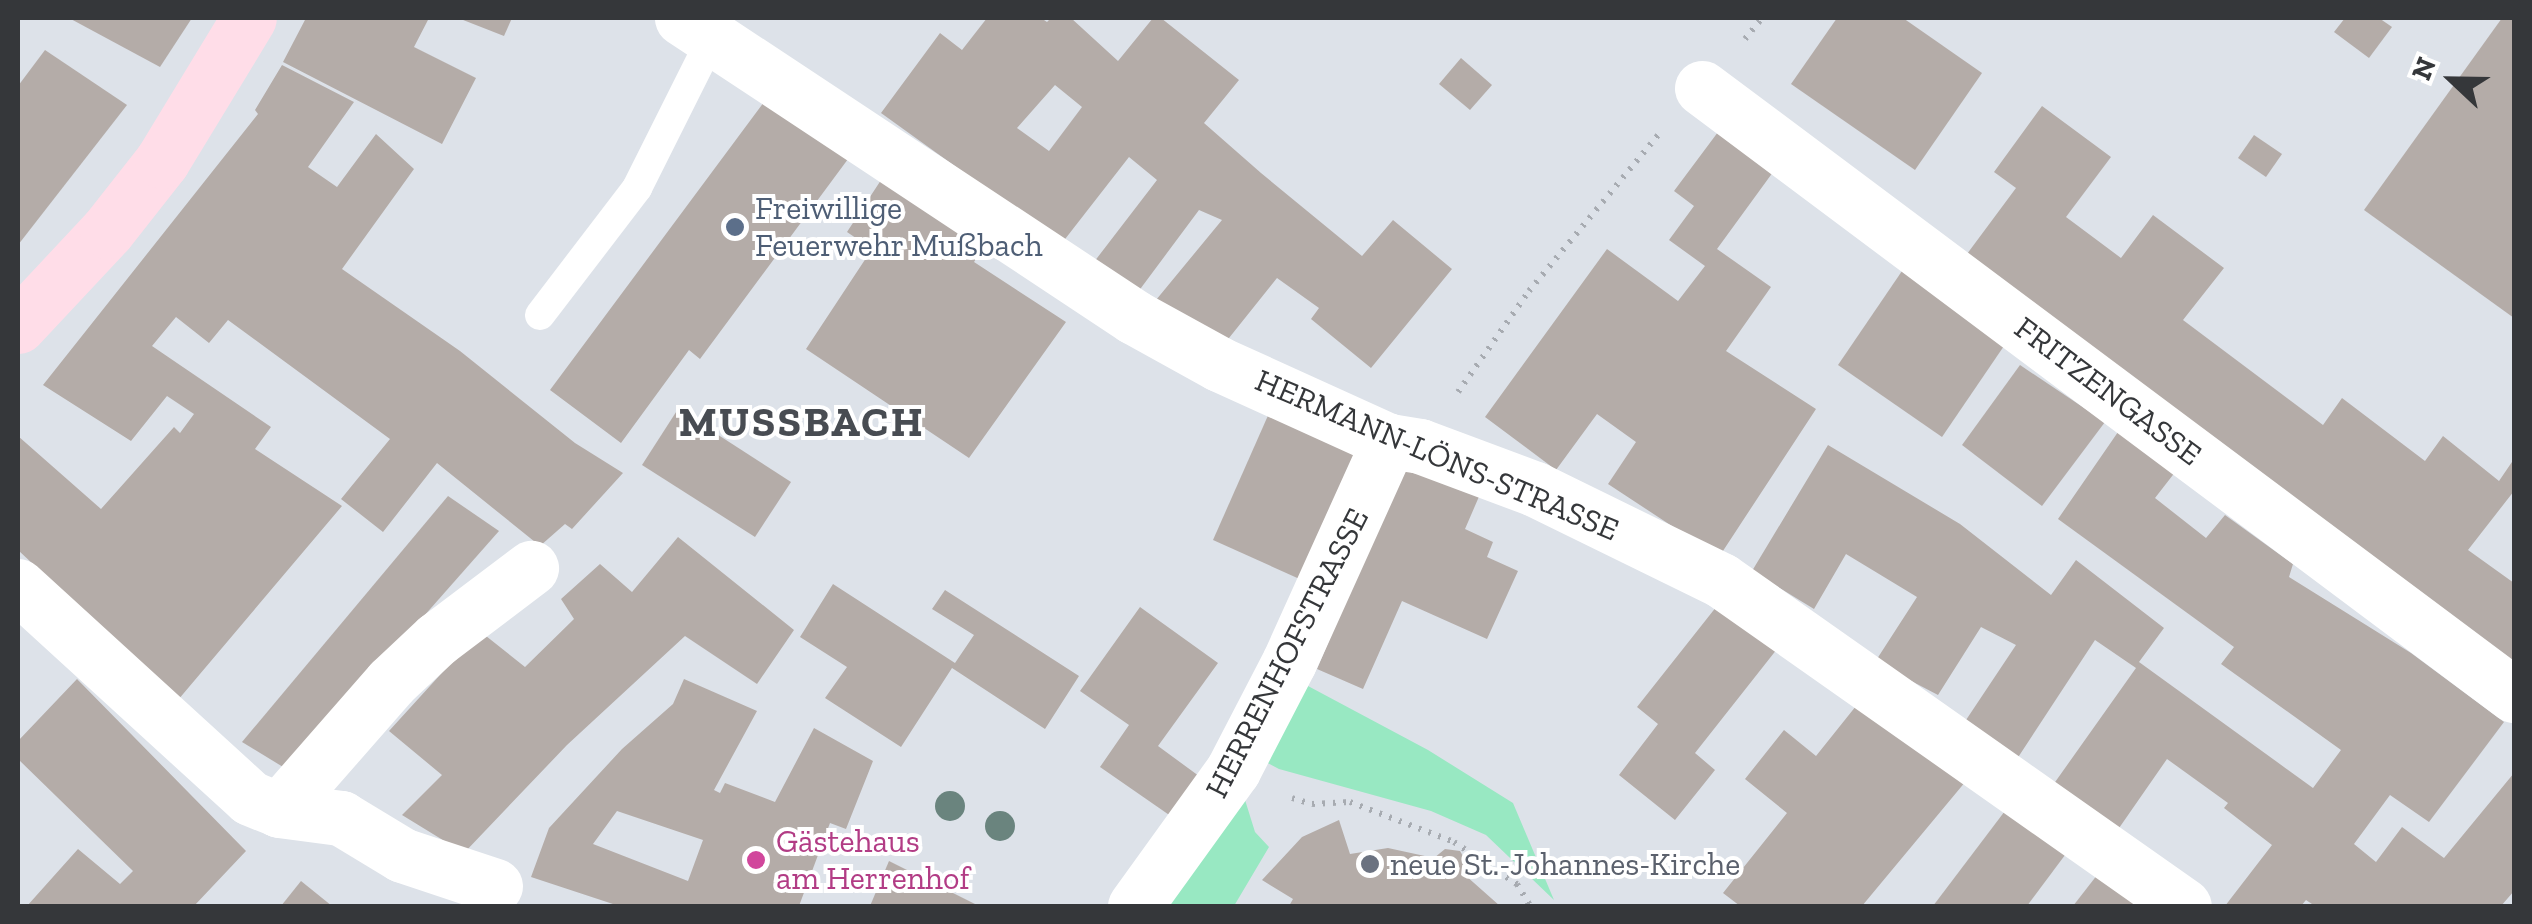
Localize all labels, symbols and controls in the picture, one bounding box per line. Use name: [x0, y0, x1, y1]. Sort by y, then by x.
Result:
north arrow: [2402, 30, 2502, 130]
text: N: [2404, 53, 2443, 85]
place label: Freiwillige Feuerwehr Mußbach: [755, 190, 1043, 265]
marker: Freiwillige Feuerwehr Mußbach: [724, 216, 746, 238]
street label: FRITZENGASSE: [2007, 308, 2209, 474]
street label: HERMANN-LÖNS-STRASSE: [1250, 361, 1624, 549]
district label: MUSSBACH: [679, 397, 925, 447]
street label: HERRENHOFSTRASSE: [1197, 502, 1377, 804]
place label: Gästehaus am Herrenhof: [776, 823, 970, 898]
place label: neue St.-Johannes-Kirche: [1390, 845, 1740, 883]
marker: Gästehaus am Herrenhof: [745, 849, 767, 871]
marker: neue St.-Johannes-Kirche: [1359, 853, 1381, 875]

